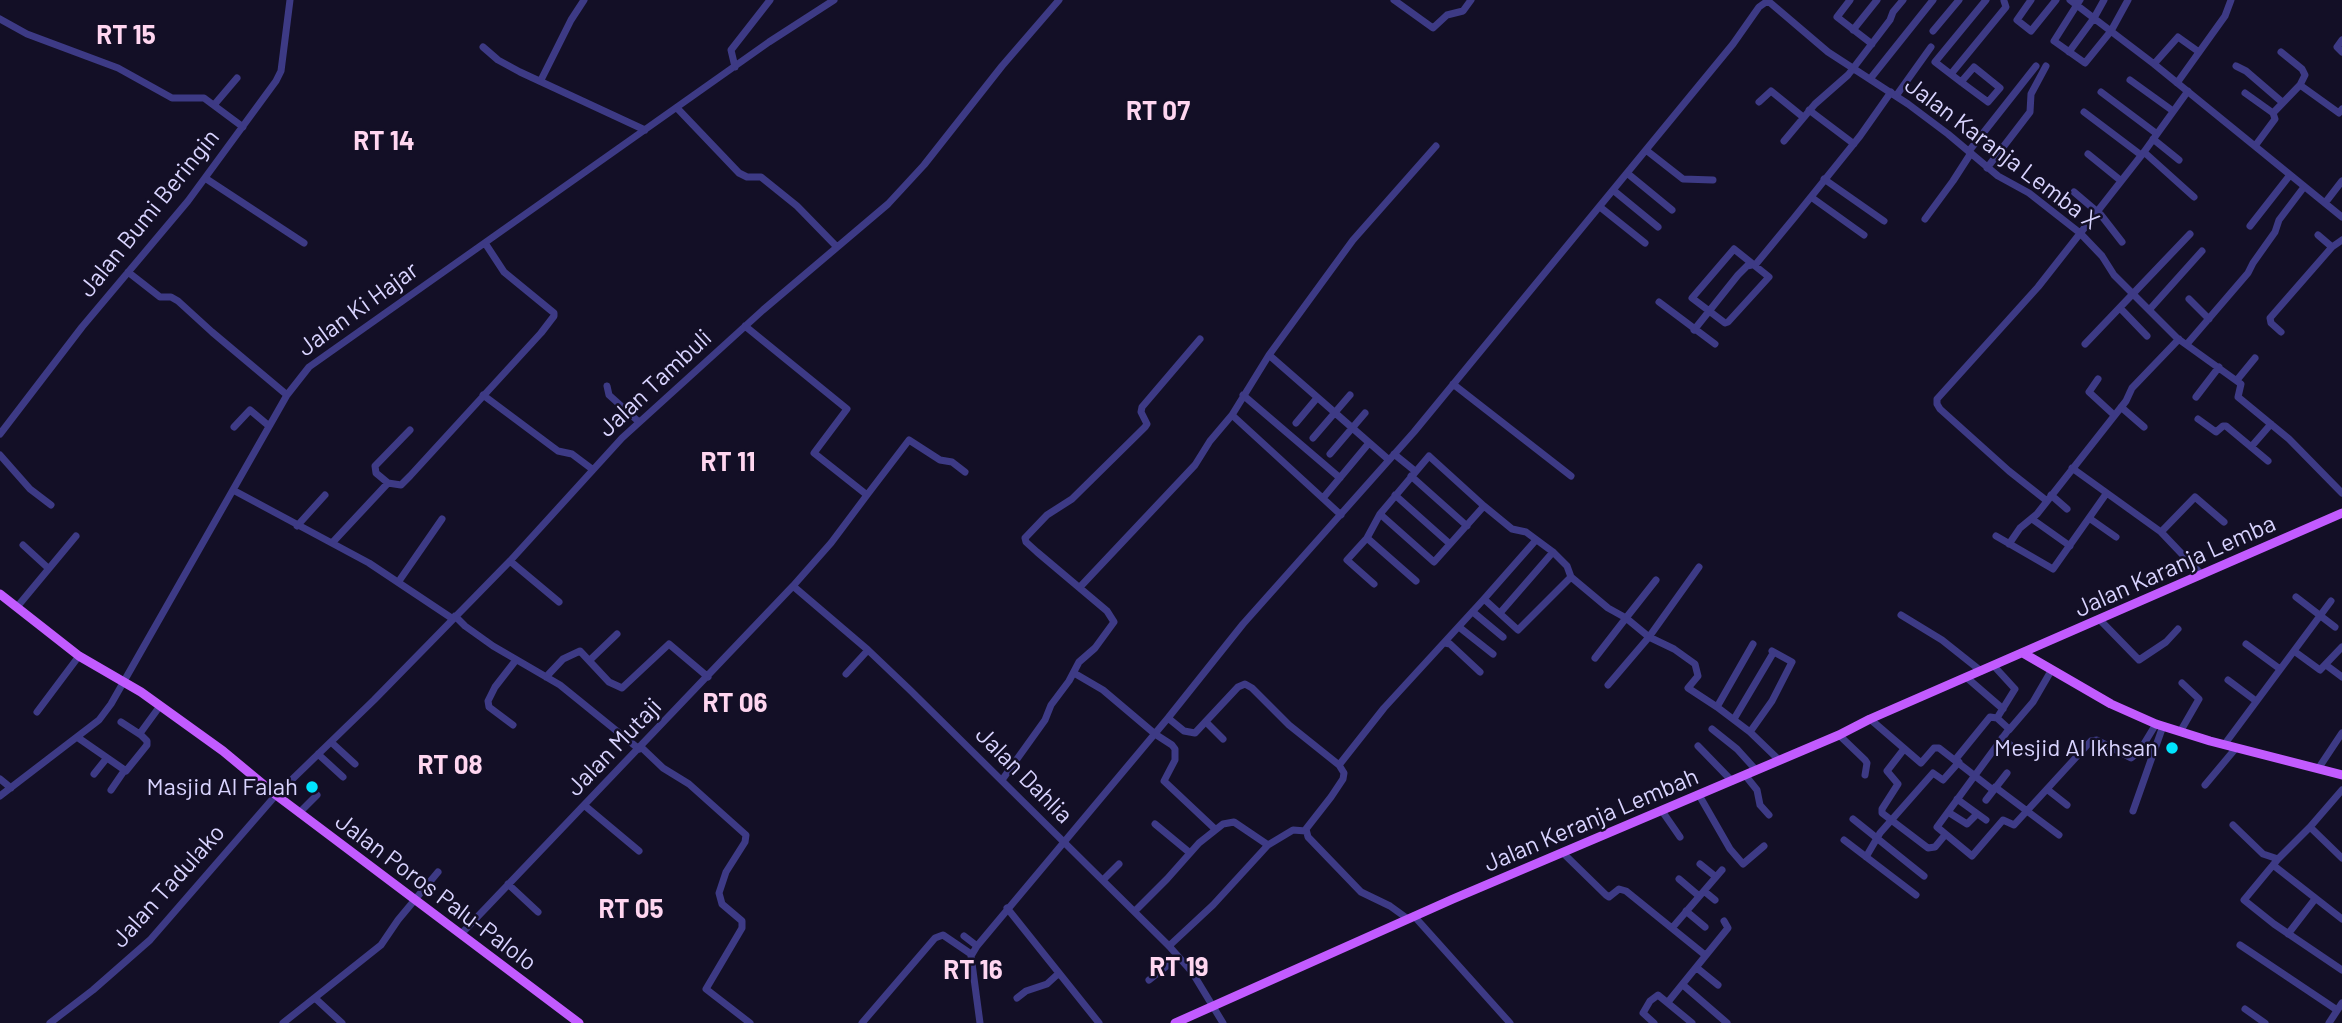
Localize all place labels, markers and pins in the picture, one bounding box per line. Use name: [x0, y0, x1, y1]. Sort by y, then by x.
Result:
place label: Mesjid Al Ikhsan: [1994, 734, 2158, 762]
marker: Mesjid Al Ikhsan: [2164, 740, 2180, 756]
place label: Masjid Al Falah: [146, 773, 298, 801]
marker: Masjid Al Falah: [304, 779, 320, 795]

